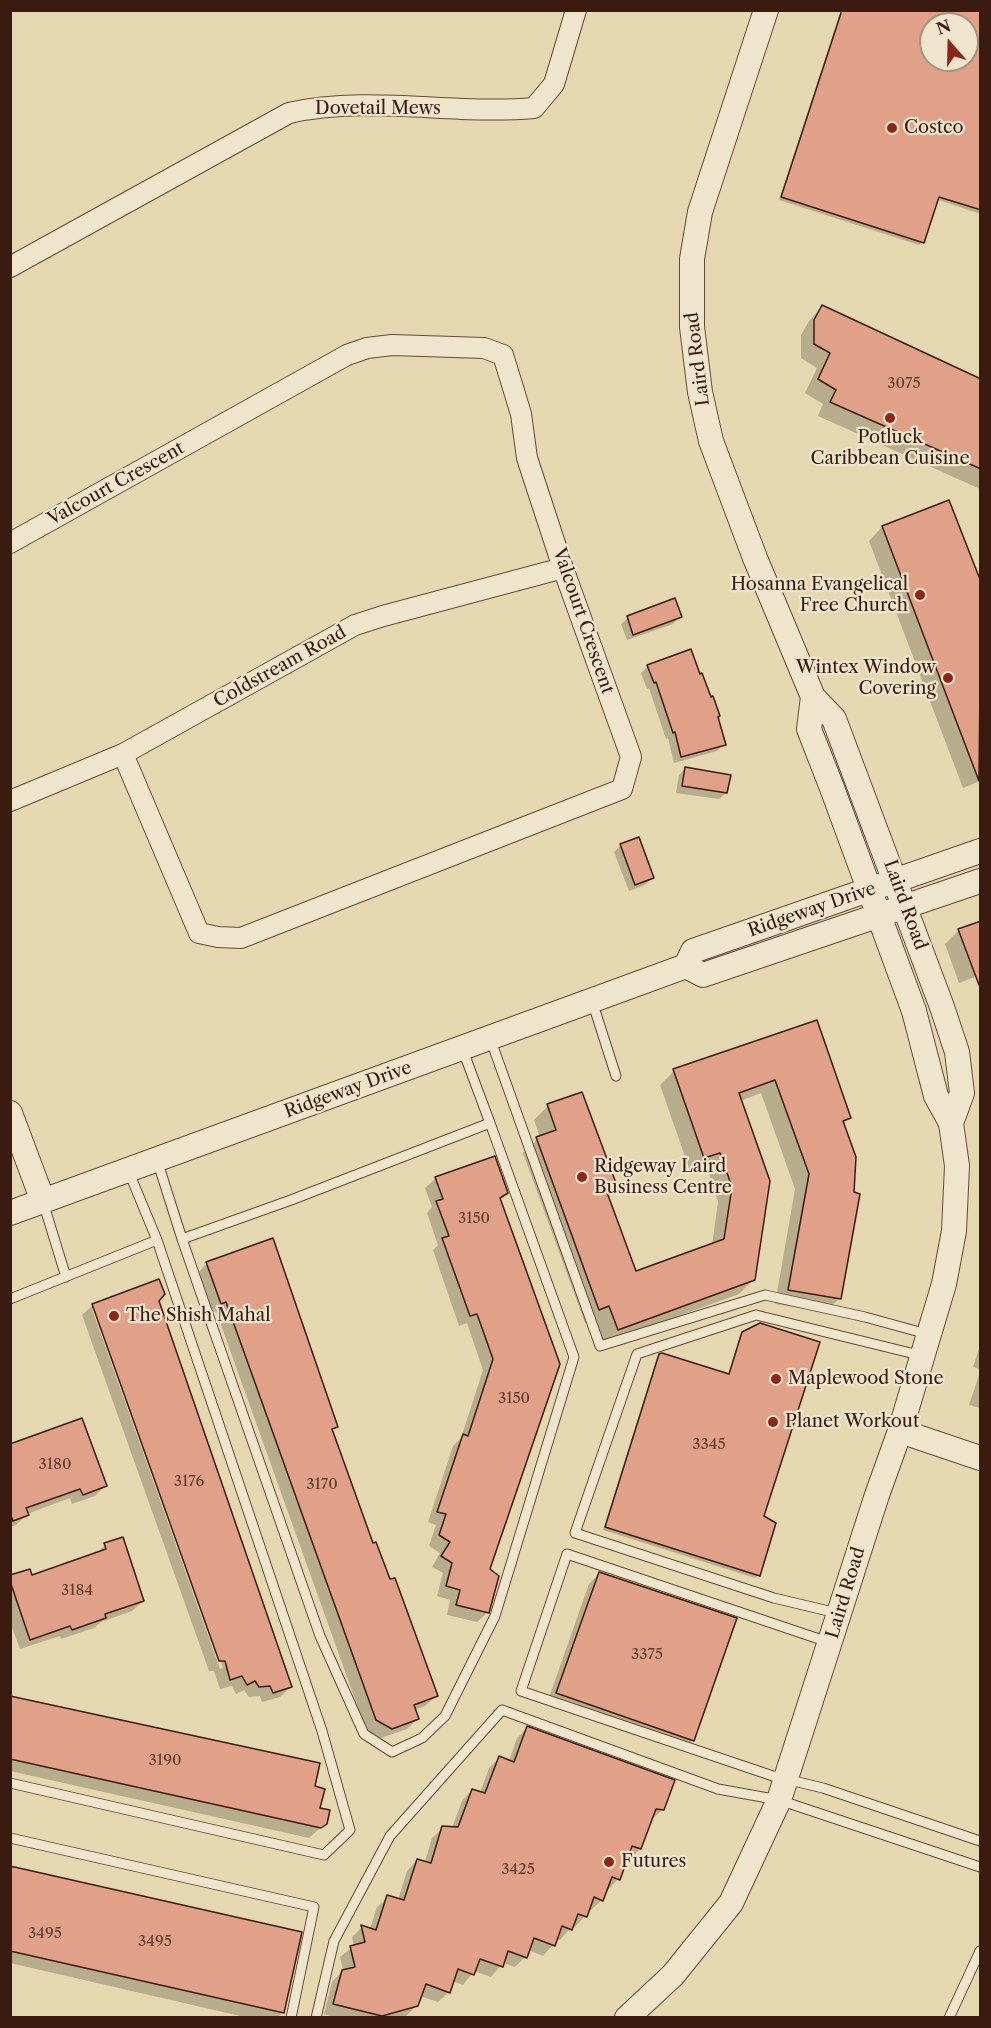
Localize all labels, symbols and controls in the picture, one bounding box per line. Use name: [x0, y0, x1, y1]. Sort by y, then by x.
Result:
north arrow: [919, 12, 979, 72]
text: N: [934, 15, 953, 39]
street label: Dovetail Mews: [315, 98, 441, 120]
place label: Costco: [904, 117, 963, 139]
marker: Costco: [885, 121, 899, 135]
street label: Laird Road: [682, 311, 714, 407]
house number: 3075: [887, 375, 921, 393]
marker: Potluck Caribbean Cuisine: [883, 411, 897, 425]
place label: Potluck Caribbean Cuisine: [811, 427, 969, 470]
street label: Valcourt Crescent: [44, 438, 188, 530]
street label: Valcourt Crescent: [548, 545, 618, 697]
place label: Hosanna Evangelical Free Church: [731, 574, 908, 616]
marker: Hosanna Evangelical Free Church: [913, 588, 927, 602]
street label: Coldstream Road: [210, 622, 350, 712]
place label: Wintex Window Covering: [796, 657, 936, 700]
marker: Wintex Window Covering: [941, 671, 955, 685]
street label: Laird Road: [879, 857, 931, 953]
street label: Ridgeway Drive: [745, 878, 879, 942]
street label: Ridgeway Drive: [281, 1057, 415, 1123]
place label: Ridgeway Laird Business Centre: [594, 1156, 732, 1198]
marker: Ridgeway Laird Business Centre: [575, 1170, 589, 1184]
house number: 3150: [458, 1210, 490, 1228]
place label: The Shish Mahal: [126, 1305, 271, 1327]
marker: The Shish Mahal: [107, 1309, 121, 1323]
place label: Maplewood Stone: [788, 1368, 944, 1390]
marker: Maplewood Stone: [769, 1372, 783, 1386]
house number: 3150: [498, 1390, 530, 1408]
place label: Planet Workout: [785, 1411, 919, 1433]
marker: Planet Workout: [766, 1415, 780, 1429]
house number: 3345: [692, 1436, 726, 1454]
house number: 3180: [39, 1456, 71, 1474]
house number: 3176: [174, 1473, 204, 1491]
house number: 3170: [306, 1476, 338, 1494]
street label: Laird Road: [822, 1545, 870, 1641]
house number: 3184: [61, 1582, 93, 1600]
house number: 3375: [631, 1646, 663, 1664]
house number: 3190: [149, 1752, 181, 1770]
place label: Futures: [621, 1851, 686, 1873]
marker: Futures: [602, 1855, 616, 1869]
house number: 3425: [501, 1861, 535, 1879]
house number: 3495: [28, 1925, 62, 1943]
house number: 3495: [138, 1933, 172, 1951]

